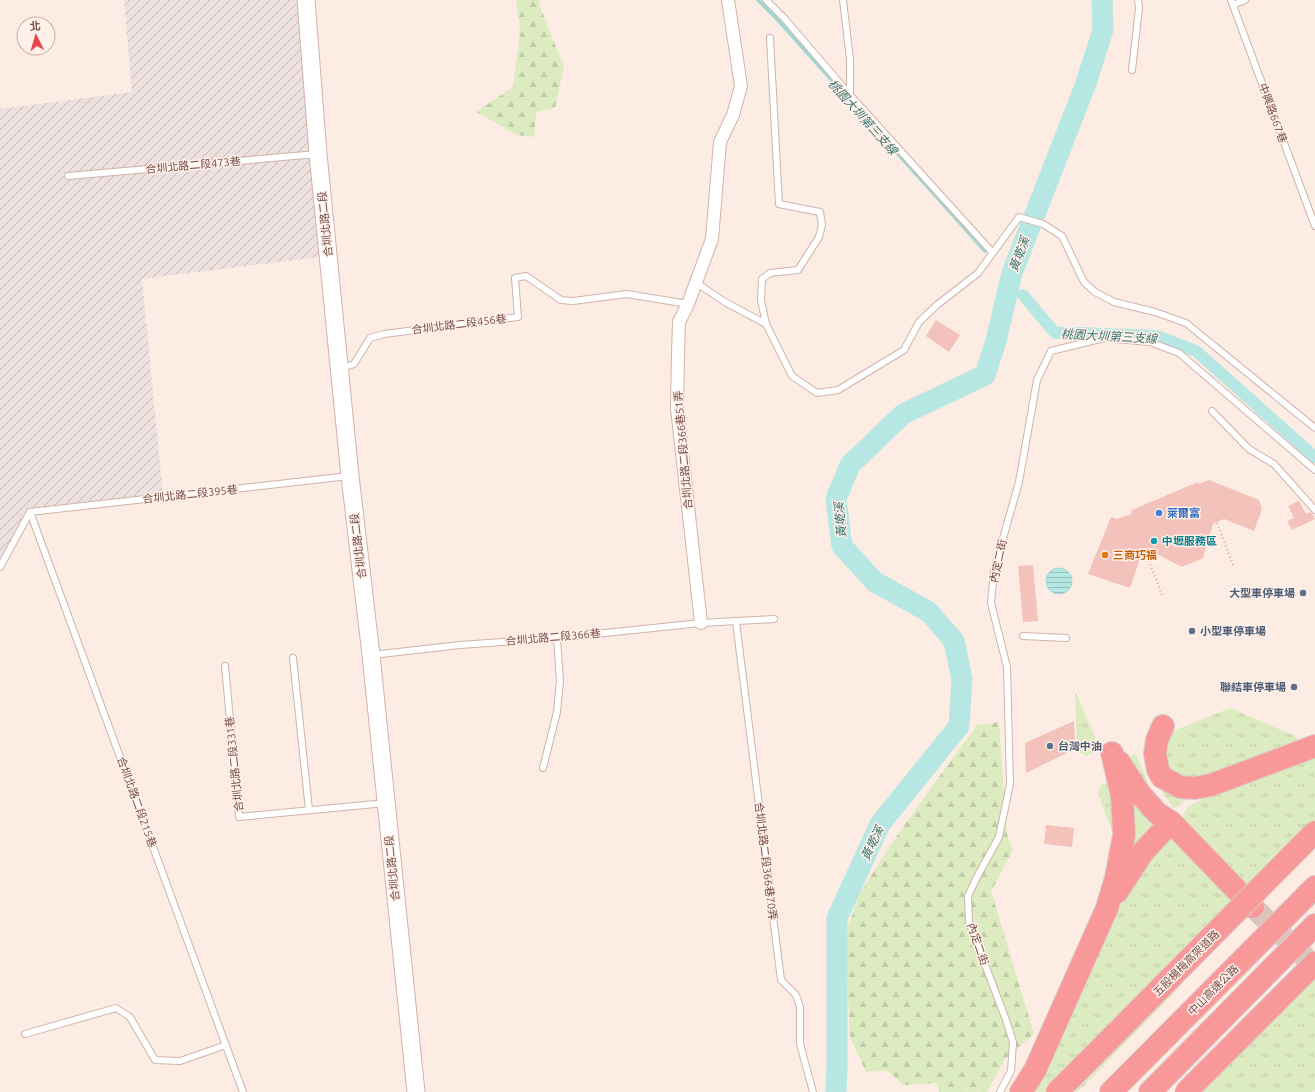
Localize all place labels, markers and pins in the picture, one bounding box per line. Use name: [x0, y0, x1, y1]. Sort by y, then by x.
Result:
place label: 萊爾富: [1167, 507, 1200, 519]
marker: 萊爾富: [1154, 508, 1164, 518]
place label: 中壢服務區: [1162, 535, 1217, 547]
marker: 中壢服務區: [1149, 536, 1159, 546]
place label: 三商巧福: [1113, 549, 1157, 561]
marker: 三商巧福: [1100, 550, 1110, 560]
place label: 大型車停車場: [1229, 587, 1295, 599]
marker: 大型車停車場: [1298, 588, 1308, 598]
place label: 小型車停車場: [1200, 625, 1266, 637]
marker: 小型車停車場: [1187, 626, 1197, 636]
place label: 聯結車停車場: [1220, 681, 1286, 693]
marker: 聯結車停車場: [1289, 682, 1299, 692]
place label: 台灣中油: [1058, 740, 1102, 752]
marker: 台灣中油: [1045, 741, 1055, 751]

